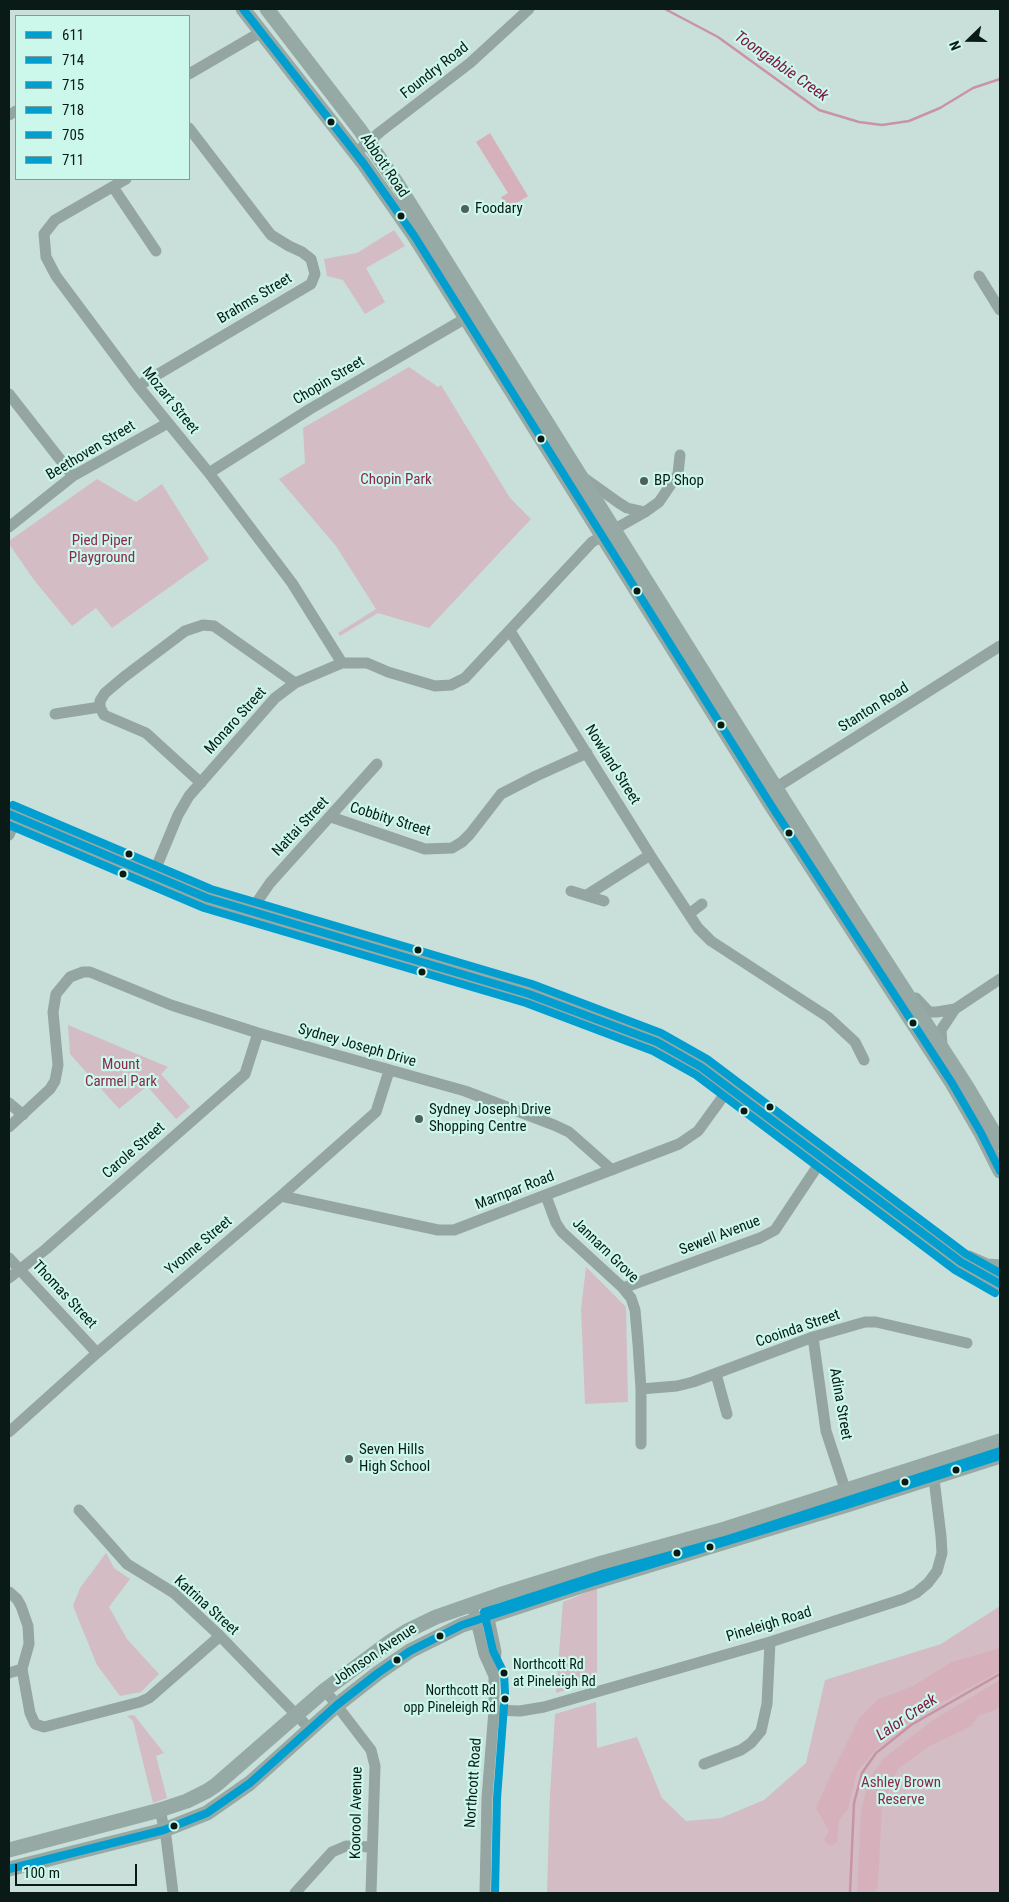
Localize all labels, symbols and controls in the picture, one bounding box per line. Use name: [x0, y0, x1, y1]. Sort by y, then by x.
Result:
legend: [15, 15, 190, 180]
north arrow: [944, 15, 994, 65]
text: 611: [62, 26, 84, 44]
water label: Toongabbie Creek: [730, 28, 832, 106]
street label: Foundry Road: [398, 39, 472, 103]
text: N: [946, 39, 964, 53]
text: 714: [62, 51, 84, 69]
text: 715: [62, 76, 84, 94]
text: 718: [62, 101, 84, 119]
unlabelled marker: [326, 117, 336, 127]
text: 705: [62, 126, 84, 144]
street label: Abbott Road: [356, 131, 412, 201]
text: 711: [62, 151, 84, 169]
place label: Foodary: [475, 200, 523, 218]
marker: Foodary: [459, 203, 471, 215]
unlabelled marker: [396, 211, 406, 221]
street label: Brahms Street: [215, 270, 295, 328]
street label: Chopin Street: [290, 353, 368, 409]
street label: Mozart Street: [138, 364, 202, 438]
street label: Beethoven Street: [43, 417, 139, 485]
unlabelled marker: [536, 434, 546, 444]
park label: Chopin Park: [360, 471, 432, 489]
place label: BP Shop: [654, 472, 704, 490]
marker: BP Shop: [638, 475, 650, 487]
park label: Pied Piper Playground: [69, 532, 135, 567]
unlabelled marker: [632, 586, 642, 596]
street label: Stanton Road: [836, 679, 912, 737]
street label: Monaro Street: [201, 684, 271, 758]
unlabelled marker: [716, 720, 726, 730]
street label: Nowland Street: [580, 722, 644, 808]
street label: Nattai Street: [269, 794, 333, 860]
street label: Cobbity Street: [347, 799, 433, 841]
unlabelled marker: [784, 828, 794, 838]
unlabelled marker: [124, 849, 134, 859]
unlabelled marker: [118, 869, 128, 879]
unlabelled marker: [413, 945, 423, 955]
unlabelled marker: [417, 967, 427, 977]
unlabelled marker: [908, 1018, 918, 1028]
street label: Sydney Joseph Drive: [296, 1021, 418, 1071]
park label: Mount Carmel Park: [85, 1056, 157, 1091]
place label: Sydney Joseph Drive Shopping Centre: [429, 1101, 551, 1136]
unlabelled marker: [765, 1102, 775, 1112]
unlabelled marker: [739, 1106, 749, 1116]
marker: Sydney Joseph Drive Shopping Centre: [413, 1113, 425, 1125]
street label: Carole Street: [99, 1119, 169, 1183]
street label: Marnpar Road: [473, 1168, 557, 1214]
street label: Sewell Avenue: [677, 1212, 763, 1260]
street label: Yvonne Street: [162, 1213, 236, 1279]
street label: Jannarn Grove: [568, 1215, 642, 1287]
street label: Thomas Street: [28, 1257, 100, 1333]
street label: Cooinda Street: [754, 1306, 842, 1352]
street label: Adina Street: [825, 1367, 855, 1441]
place label: Seven Hills High School: [359, 1441, 430, 1476]
marker: Seven Hills High School: [343, 1453, 355, 1465]
unlabelled marker: [951, 1465, 961, 1475]
unlabelled marker: [900, 1477, 910, 1487]
unlabelled marker: [705, 1542, 715, 1552]
unlabelled marker: [672, 1548, 682, 1558]
street label: Katrina Street: [170, 1572, 242, 1640]
street label: Pineleigh Road: [724, 1604, 814, 1646]
street label: Johnson Avenue: [330, 1620, 420, 1690]
unlabelled marker: [435, 1631, 445, 1641]
unlabelled marker: [392, 1655, 402, 1665]
place label: Northcott Rd at Pineleigh Rd: [513, 1657, 596, 1690]
marker: Northcott Rd at Pineleigh Rd: [499, 1668, 509, 1678]
place label: Northcott Rd opp Pineleigh Rd: [403, 1683, 496, 1715]
water label: Lalor Creek: [873, 1691, 941, 1745]
marker: Northcott Rd opp Pineleigh Rd: [500, 1694, 510, 1704]
street label: Northcott Road: [462, 1737, 486, 1829]
street label: Koorool Avenue: [347, 1767, 367, 1859]
park label: Ashley Brown Reserve: [861, 1774, 941, 1809]
unlabelled marker: [169, 1821, 179, 1831]
scale bar: [18, 1854, 140, 1886]
text: 100 m: [23, 1864, 60, 1882]

